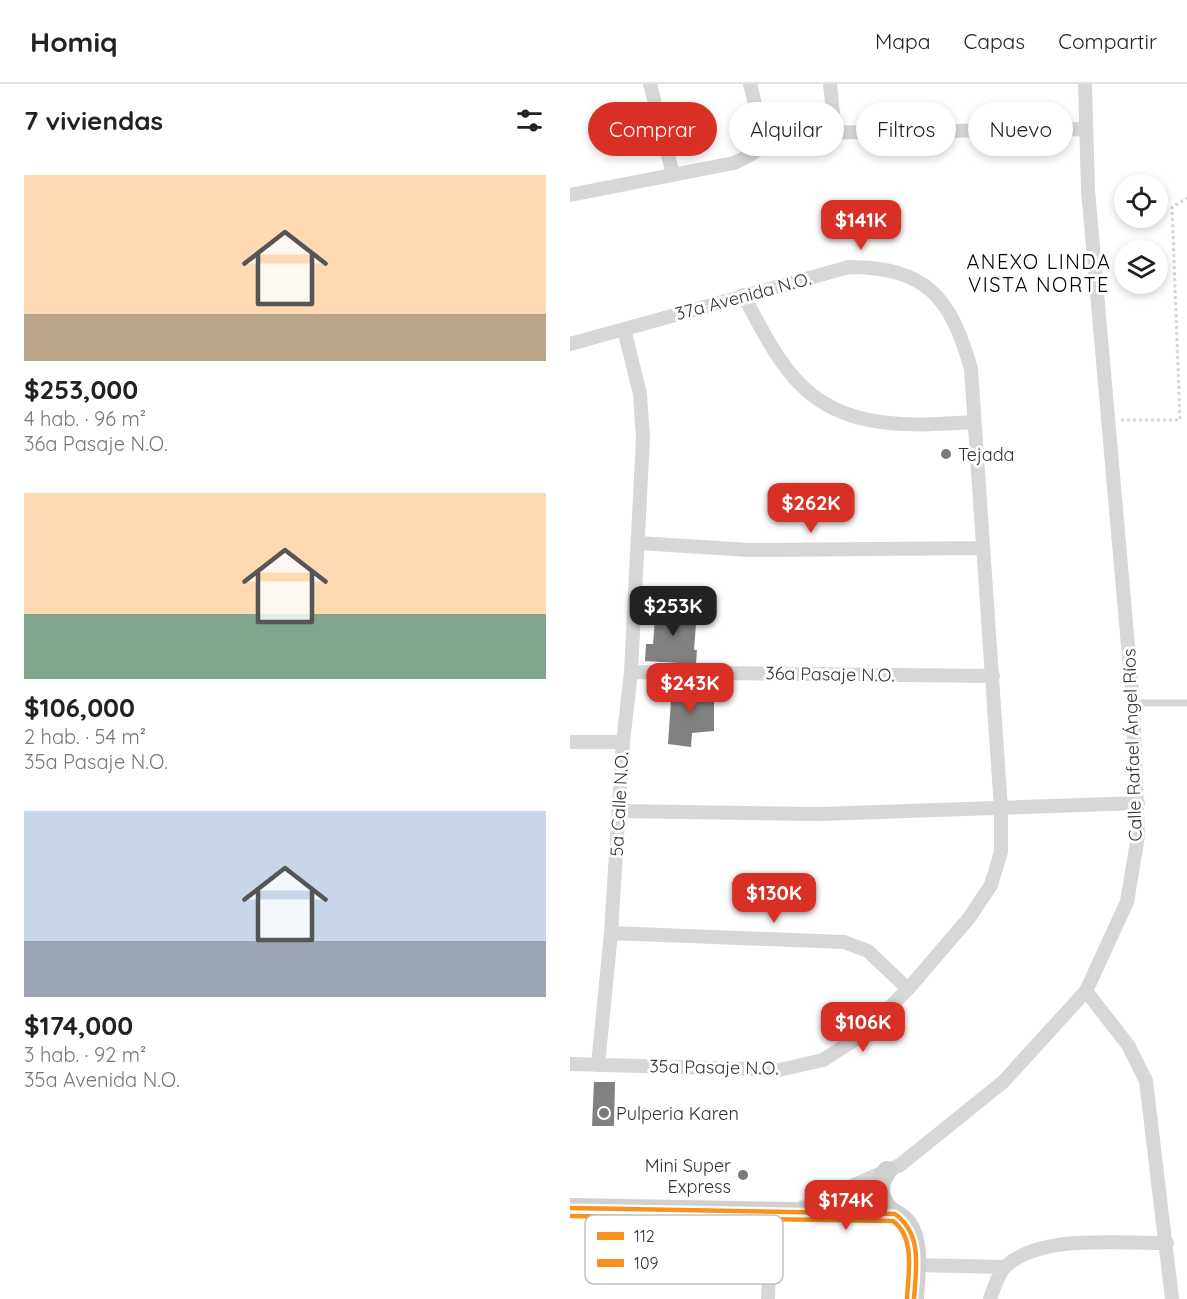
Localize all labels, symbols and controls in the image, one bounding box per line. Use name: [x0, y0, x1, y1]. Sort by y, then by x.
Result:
text: Homiq: [30, 24, 118, 59]
text: Mapa: [875, 28, 930, 54]
text: Capas: [963, 28, 1025, 54]
text: Compartir: [1058, 28, 1157, 54]
chip: Comprar: [588, 102, 717, 156]
chip: Alquilar: [729, 102, 844, 156]
chip: Filtros: [856, 102, 956, 156]
chip: Nuevo: [968, 102, 1073, 156]
text: 7 viviendas: [24, 104, 163, 137]
icon: filters: [513, 104, 546, 137]
map controls: [1114, 174, 1168, 294]
button: locate: [1114, 174, 1168, 228]
pin: $141K: [819, 200, 903, 251]
text: $141K: [835, 207, 887, 232]
icon: home: [231, 214, 339, 322]
button: layers: [1114, 240, 1168, 294]
district label: ANEXO LINDA VISTA NORTE: [966, 249, 1112, 297]
street label: 37a Avenida N.O.: [673, 267, 813, 325]
text: $253,000: [24, 373, 138, 406]
text: 4 hab. · 96 m²: [24, 406, 146, 431]
text: 36a Pasaje N.O.: [24, 431, 168, 456]
place label: Tejada: [958, 443, 1014, 466]
marker: Tejada: [939, 447, 953, 461]
pin: $262K: [769, 483, 853, 534]
text: $262K: [782, 490, 840, 515]
icon: home: [231, 532, 339, 640]
pin: $253K: [631, 586, 715, 637]
text: $253K: [644, 593, 702, 618]
street label: Calle Rafael Ángel Ríos: [1117, 648, 1147, 842]
street label: 36a Pasaje N.O.: [765, 661, 895, 687]
pin: $243K: [648, 663, 732, 714]
text: $243K: [661, 670, 719, 695]
text: $106,000: [24, 691, 135, 724]
text: 2 hab. · 54 m²: [24, 724, 146, 749]
text: 35a Pasaje N.O.: [24, 749, 168, 774]
street label: 5a Calle N.O.: [605, 751, 633, 857]
icon: home: [231, 850, 339, 958]
pin: $130K: [732, 873, 816, 924]
text: $130K: [746, 880, 802, 905]
pin: $106K: [821, 1002, 905, 1053]
text: $174,000: [24, 1009, 133, 1042]
text: $106K: [835, 1009, 891, 1034]
text: 3 hab. · 92 m²: [24, 1042, 146, 1067]
street label: 35a Pasaje N.O.: [649, 1054, 779, 1080]
text: 35a Avenida N.O.: [24, 1067, 180, 1092]
place label: Pulperia Karen: [616, 1102, 739, 1125]
marker: Pulperia Karen: [597, 1106, 611, 1120]
place label: Mini Super Express: [645, 1154, 731, 1198]
marker: Mini Super Express: [736, 1168, 750, 1182]
pin: $174K: [804, 1180, 888, 1231]
text: $174K: [819, 1187, 873, 1212]
legend: [585, 1215, 783, 1284]
text: 112: [634, 1226, 655, 1246]
text: 109: [634, 1253, 658, 1273]

